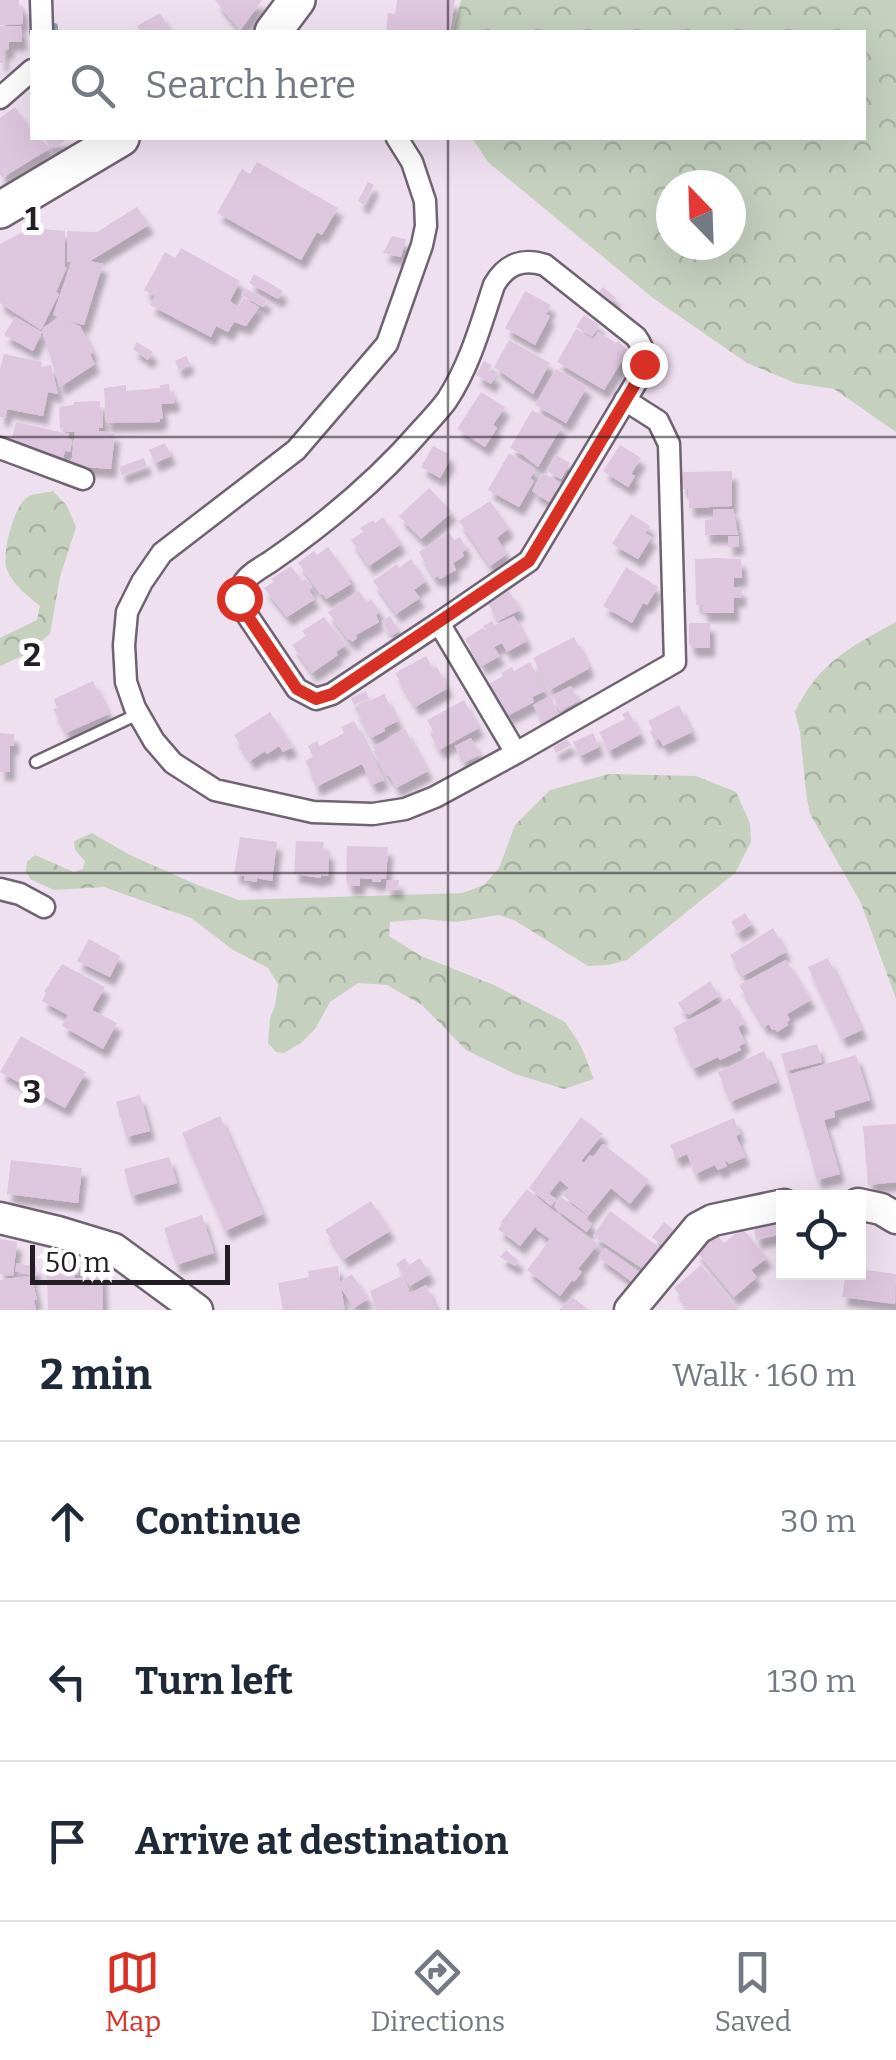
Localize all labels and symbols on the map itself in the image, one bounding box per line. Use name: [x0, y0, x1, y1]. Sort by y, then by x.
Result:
north arrow: [656, 170, 746, 260]
text: 1: [25, 200, 39, 238]
route end: [622, 342, 668, 388]
route start: [217, 576, 263, 622]
text: 2: [23, 636, 41, 674]
text: 3: [23, 1073, 41, 1111]
scale bar: [30, 1240, 230, 1284]

